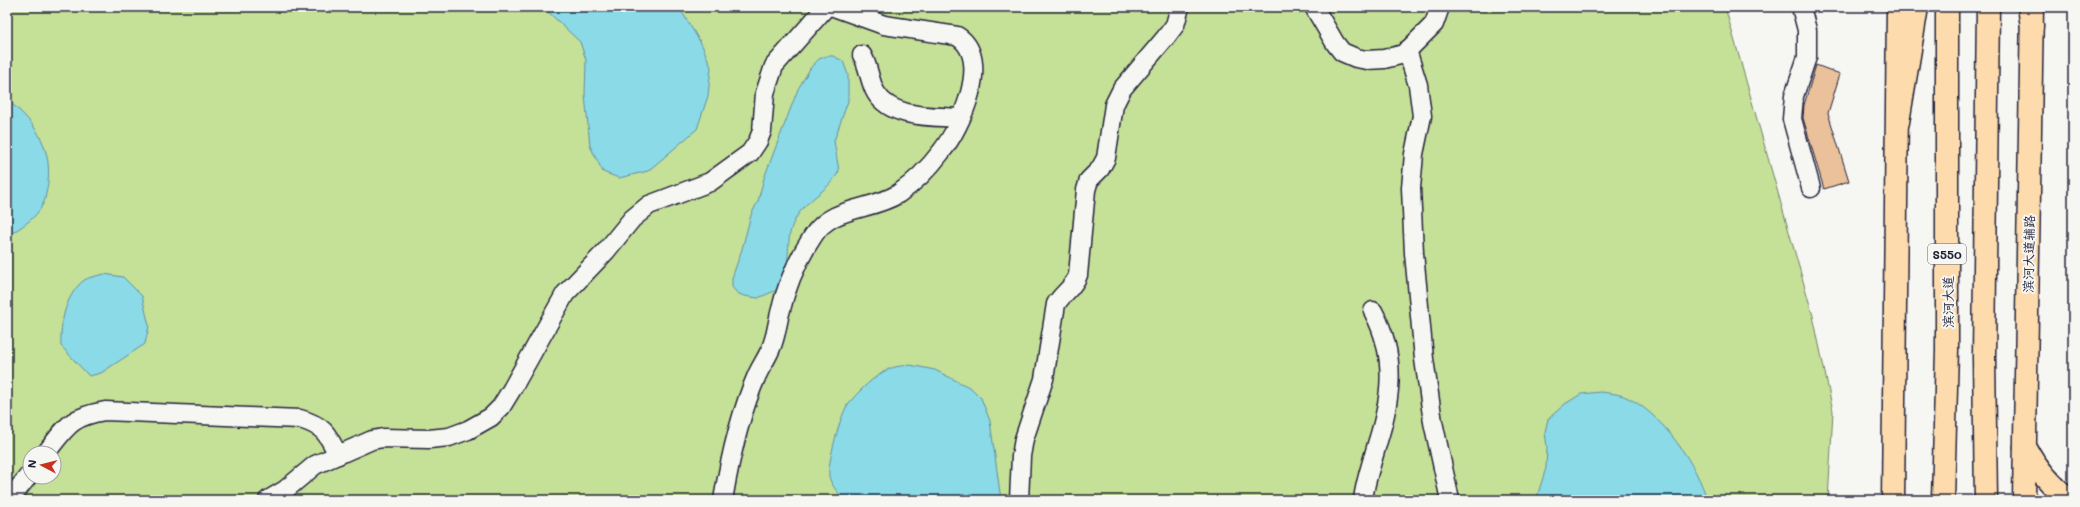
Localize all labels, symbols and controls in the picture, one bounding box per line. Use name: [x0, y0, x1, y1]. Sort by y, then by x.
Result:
street label: 滨河大道辅路: [2019, 215, 2037, 293]
road number: S550: [1928, 244, 1966, 264]
street label: 滨河大道: [1939, 276, 1956, 328]
north arrow: [22, 445, 62, 485]
text: N: [24, 459, 40, 469]

